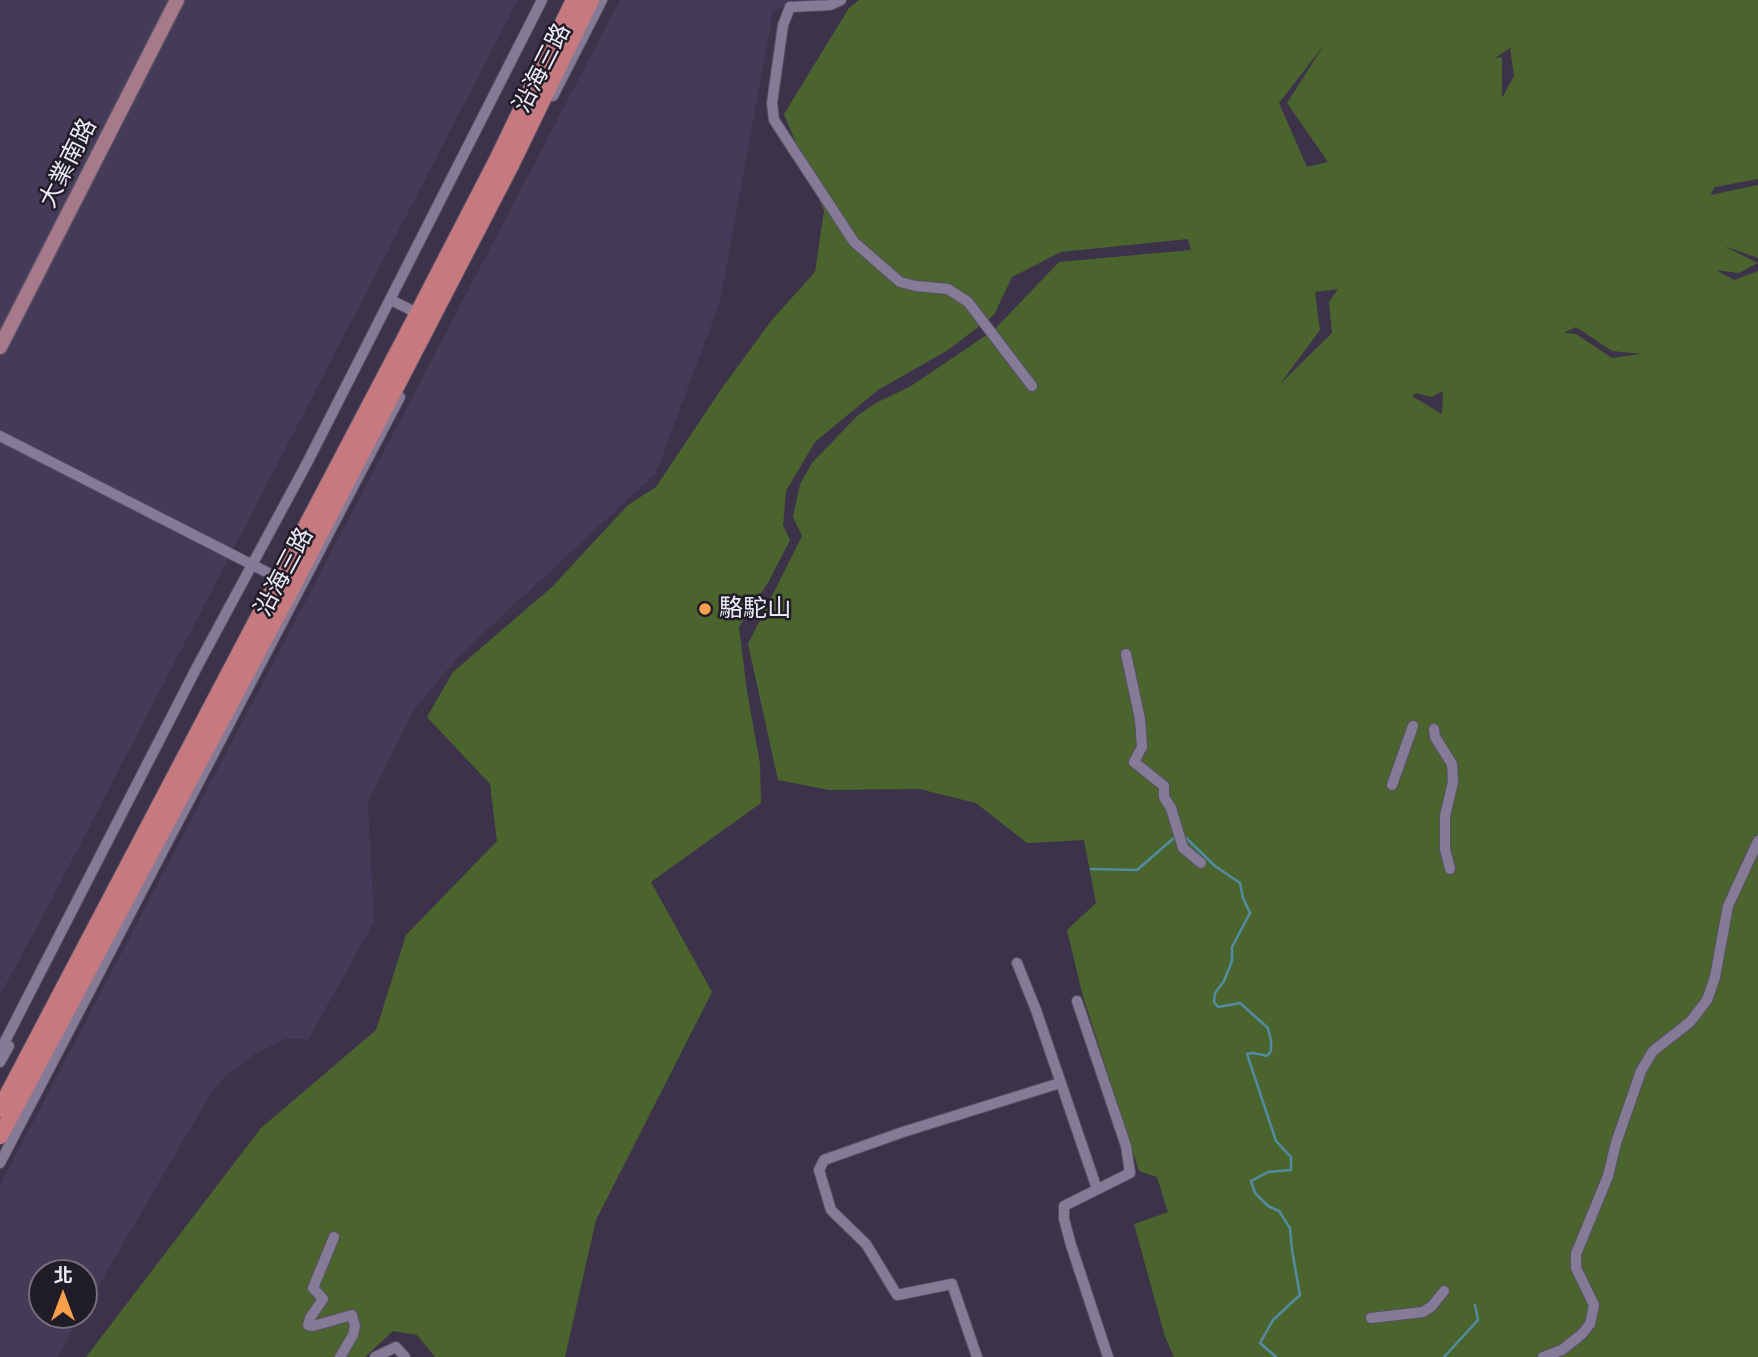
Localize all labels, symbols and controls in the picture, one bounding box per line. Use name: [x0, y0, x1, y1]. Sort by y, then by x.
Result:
street label: 沿海三路: [507, 19, 577, 117]
street label: 大業南路: [33, 114, 103, 212]
street label: 沿海三路: [249, 523, 319, 621]
place label: 駱駝山: [719, 595, 791, 623]
marker: 駱駝山: [697, 601, 713, 617]
north arrow: [28, 1259, 98, 1329]
text: 北: [53, 1264, 73, 1286]

